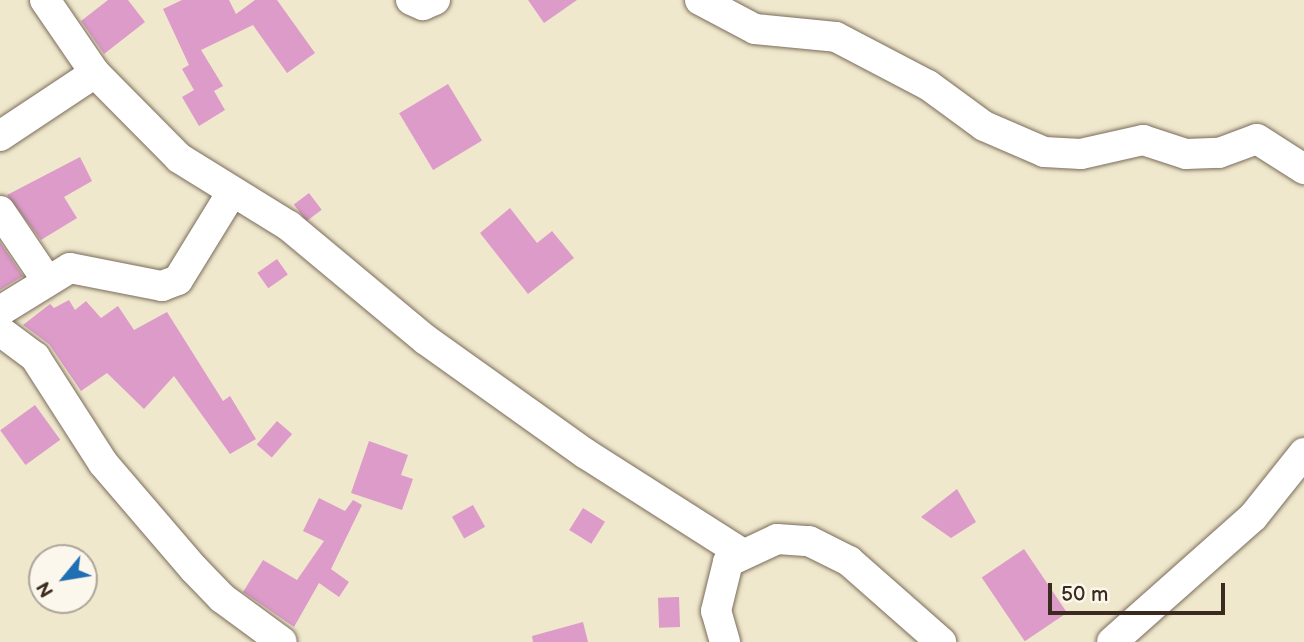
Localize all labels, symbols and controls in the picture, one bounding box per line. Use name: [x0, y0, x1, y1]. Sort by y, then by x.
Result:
north arrow: [28, 544, 98, 614]
scale bar: [1052, 568, 1229, 612]
text: N: [33, 577, 60, 601]
text: 50 m: [1061, 582, 1108, 607]

